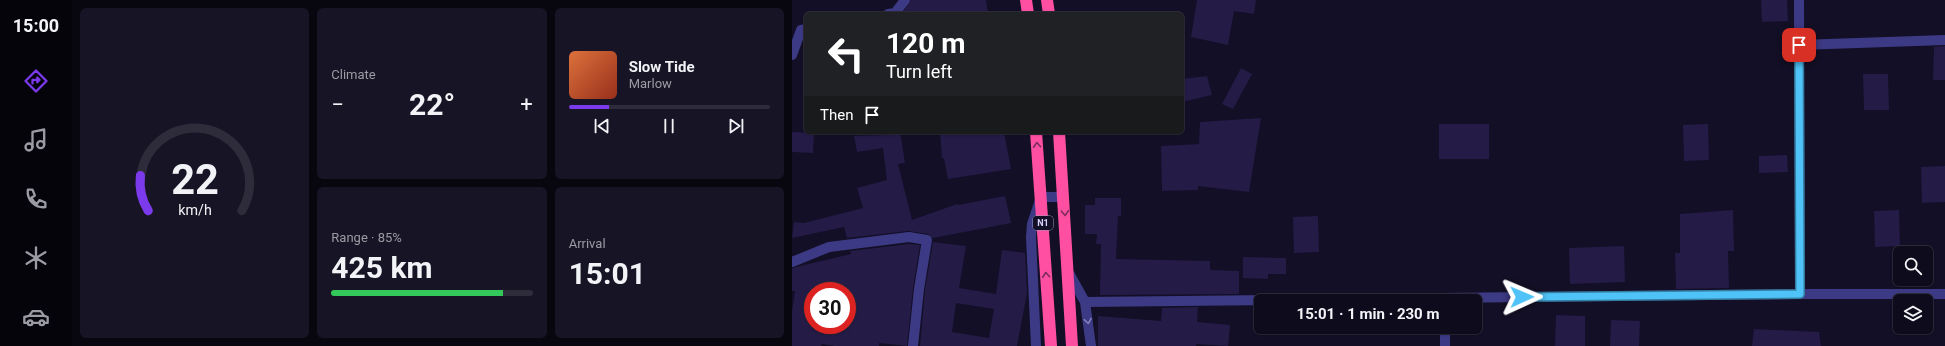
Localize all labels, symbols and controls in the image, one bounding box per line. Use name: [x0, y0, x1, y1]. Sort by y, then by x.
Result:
text: 15:00: [13, 15, 59, 36]
text: 120 m: [886, 27, 965, 60]
icon: left: [820, 28, 872, 80]
pin: [1782, 28, 1816, 62]
icon: arrive: [1788, 34, 1810, 56]
text: Slow Tide: [629, 58, 695, 76]
text: Turn left: [886, 61, 952, 82]
icon: directions: [22, 67, 50, 95]
text: Climate: [331, 67, 376, 82]
text: Marlow: [629, 76, 672, 91]
text: 22°: [409, 87, 455, 122]
text: −: [331, 92, 344, 117]
text: +: [520, 92, 533, 117]
icon: arrive: [861, 104, 883, 126]
text: Then: [820, 106, 853, 124]
icon: previous: [591, 115, 613, 137]
icon: pause: [658, 115, 680, 137]
icon: next: [725, 115, 747, 137]
icon: music: [22, 126, 50, 154]
one-way arrow: [1033, 142, 1042, 148]
text: 22: [171, 155, 219, 204]
icon: phone: [22, 185, 50, 213]
text: km/h: [178, 202, 211, 218]
one-way arrow: [1061, 210, 1070, 216]
road number: N1: [1033, 216, 1053, 230]
text: Range · 85%: [331, 230, 402, 245]
text: Arrival: [569, 236, 606, 251]
icon: climate: [22, 244, 50, 272]
map controls: [1893, 246, 1933, 334]
button: search: [1893, 246, 1933, 286]
text: 425 km: [331, 250, 432, 285]
text: 15:01: [569, 256, 646, 291]
one-way arrow: [1041, 272, 1050, 278]
position arrow: [1501, 276, 1543, 318]
speed limit sign: 30: [804, 282, 856, 334]
button: layers: [1893, 294, 1933, 334]
icon: car: [22, 303, 50, 331]
text: 15:01 · 1 min · 230 m: [1297, 305, 1439, 323]
one-way arrow: [1083, 318, 1092, 324]

